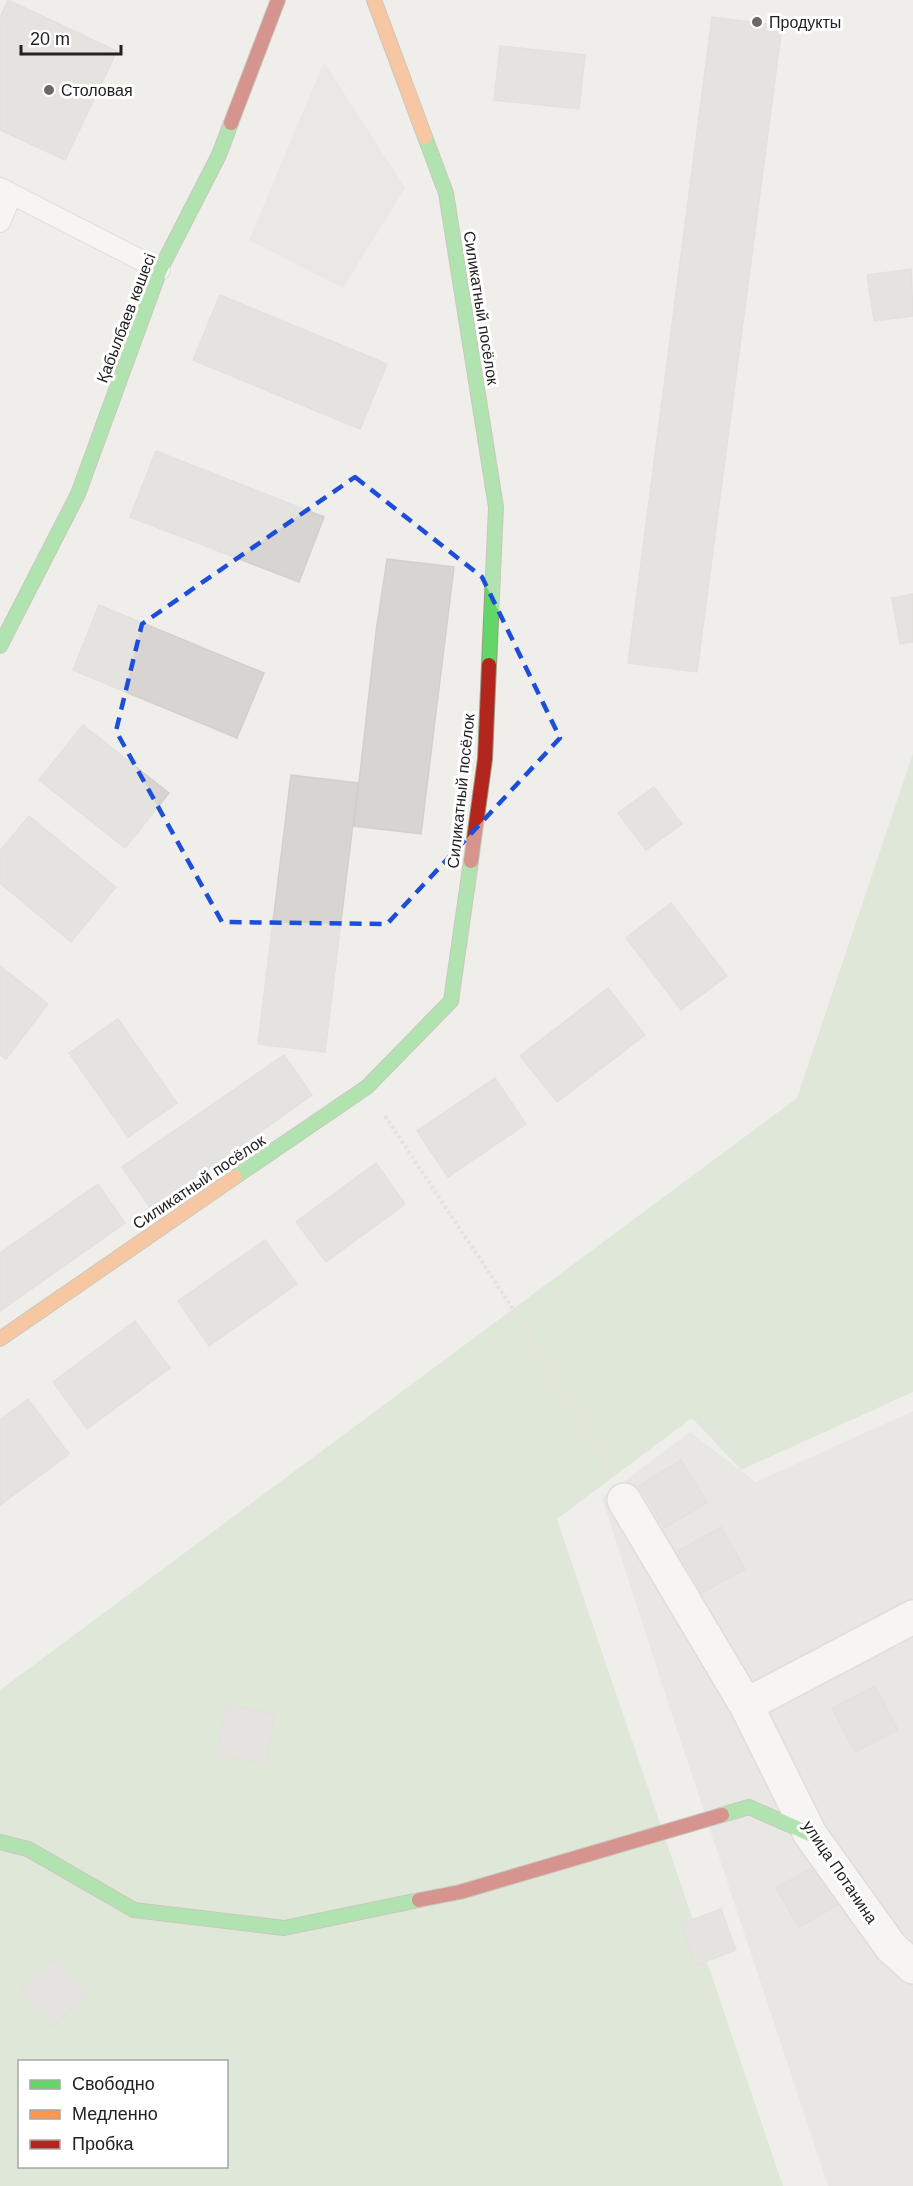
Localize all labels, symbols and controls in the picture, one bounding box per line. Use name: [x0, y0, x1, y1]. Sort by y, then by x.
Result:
place label: Продукты: [769, 14, 841, 31]
marker: Продукты: [750, 15, 764, 29]
scale bar: [21, 18, 122, 56]
text: 20 m: [30, 29, 70, 49]
place label: Столовая: [61, 82, 133, 99]
marker: Столовая: [42, 83, 56, 97]
street label: Силикатный посёлок: [460, 230, 502, 387]
street label: Қабылбаев көшесі: [94, 251, 158, 385]
street label: Силикатный посёлок: [444, 712, 478, 869]
street label: Силикатный посёлок: [130, 1131, 269, 1233]
street label: улица Потанина: [799, 1817, 881, 1927]
legend: [18, 2060, 228, 2168]
text: Свободно: [72, 2074, 155, 2094]
text: Медленно: [72, 2104, 158, 2124]
text: Пробка: [72, 2134, 135, 2154]

